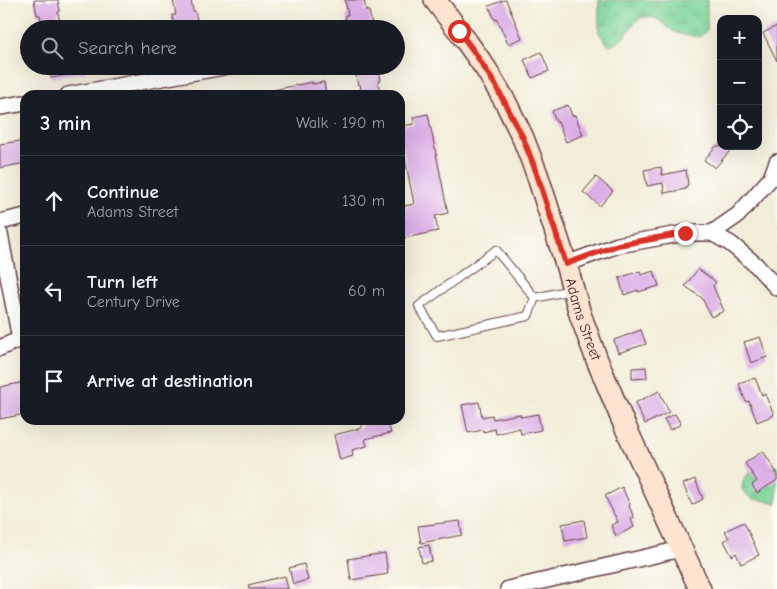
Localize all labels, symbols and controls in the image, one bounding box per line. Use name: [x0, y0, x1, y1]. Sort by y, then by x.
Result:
map controls: [717, 15, 762, 150]
button: +: [717, 15, 762, 60]
search box: [20, 20, 405, 75]
route start: [448, 20, 471, 43]
icon: search: [38, 34, 66, 62]
text: Search here: [78, 37, 177, 59]
button: −: [717, 60, 762, 105]
button: locate: [717, 105, 762, 150]
text: 3 min: [40, 111, 91, 135]
text: Walk · 190 m: [296, 114, 385, 132]
text: Continue: [87, 181, 159, 203]
icon: ahead: [40, 187, 68, 215]
text: 130 m: [342, 192, 385, 210]
text: Adams Street: [87, 203, 178, 221]
route end: [674, 222, 697, 245]
text: Turn left: [87, 271, 158, 293]
street label: Adams Street: [561, 276, 606, 363]
icon: left: [40, 277, 68, 305]
text: 60 m: [348, 282, 385, 300]
text: Century Drive: [87, 293, 180, 311]
icon: arrive: [40, 367, 68, 395]
text: Arrive at destination: [87, 370, 253, 392]

